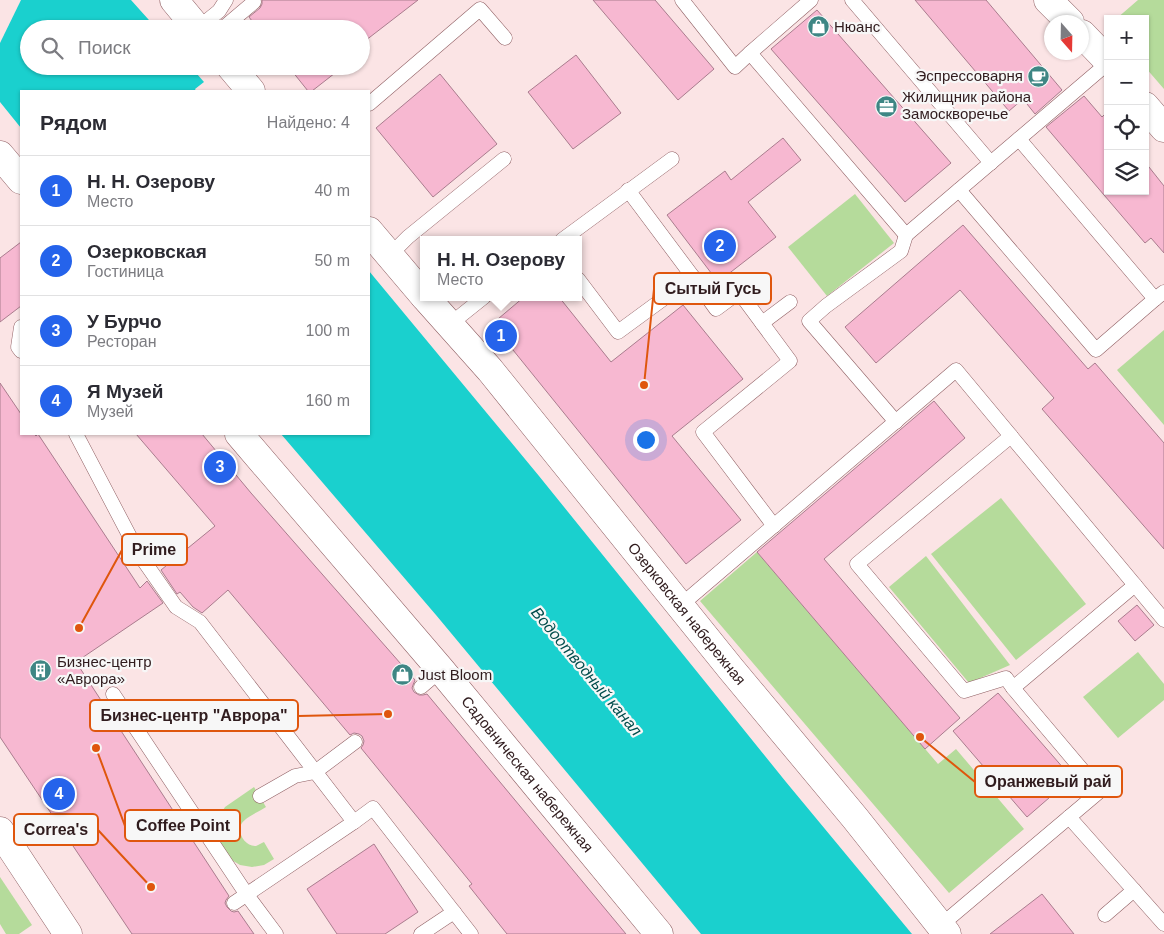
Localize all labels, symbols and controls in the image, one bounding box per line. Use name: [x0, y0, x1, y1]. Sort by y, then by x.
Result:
shop icon: Нюанс: [806, 15, 830, 39]
north arrow: [1044, 15, 1089, 60]
map controls: [1104, 15, 1149, 195]
button: +: [1104, 15, 1149, 60]
place label: Нюанс: [834, 18, 881, 35]
search box: [20, 20, 370, 75]
icon: search: [38, 34, 66, 62]
text: Поиск: [78, 37, 131, 58]
button: −: [1104, 60, 1149, 105]
cafe icon: Эспрессоварня: [1027, 64, 1051, 88]
place label: Эспрессоварня: [916, 67, 1023, 84]
place label: Жилищник района Замоскворечье: [902, 88, 1032, 122]
office icon: Жилищник района Замоскворечье: [874, 94, 898, 118]
button: locate: [1104, 105, 1149, 150]
text: Рядом: [40, 111, 107, 134]
text: Найдено: 4: [267, 114, 350, 131]
button: layers: [1104, 150, 1149, 195]
text: Н. Н. Озерову: [87, 171, 215, 192]
text: 1: [52, 182, 60, 199]
text: 40 m: [314, 182, 350, 199]
text: Место: [87, 193, 133, 210]
pin: 2: [704, 227, 736, 265]
popup: [420, 236, 582, 301]
text: Озерковская: [87, 241, 207, 262]
text: Н. Н. Озерову: [437, 249, 565, 270]
text: 2: [52, 252, 60, 269]
text: 50 m: [314, 252, 350, 269]
text: Гостиница: [87, 263, 164, 280]
text: Место: [437, 271, 483, 288]
callout: Сытый Гусь: [654, 273, 771, 304]
text: Сытый Гусь: [665, 280, 762, 297]
text: У Бурчо: [87, 311, 162, 332]
pin: 1: [485, 317, 517, 355]
text: 3: [52, 322, 60, 339]
text: 100 m: [306, 322, 350, 339]
text: Ресторан: [87, 333, 157, 350]
text: Я Музей: [87, 381, 164, 402]
text: 4: [52, 392, 60, 409]
text: 160 m: [306, 392, 350, 409]
text: Музей: [87, 403, 134, 420]
your location: [633, 427, 659, 453]
pin: 3: [204, 448, 236, 486]
callout: Prime: [122, 534, 187, 565]
street label: Озерковская набережная: [625, 539, 750, 688]
text: Prime: [132, 541, 176, 558]
water label: Водоотводный канал: [528, 604, 645, 739]
place label: Бизнес-центр «Аврора»: [57, 653, 151, 687]
building icon: Бизнес-центр «Аврора»: [29, 659, 53, 683]
shop icon: Just Bloom: [390, 663, 414, 687]
place label: Just Bloom: [418, 666, 492, 683]
street label: Садовническая набережная: [458, 693, 597, 855]
callout: Бизнес-центр "Аврора": [90, 700, 298, 731]
text: Бизнес-центр "Аврора": [100, 707, 288, 724]
callout: Оранжевый рай: [975, 766, 1122, 797]
text: Оранжевый рай: [984, 773, 1112, 790]
pin: 4: [43, 775, 75, 813]
callout: Coffee Point: [125, 810, 240, 841]
callout: Correa's: [14, 814, 98, 845]
text: Coffee Point: [136, 817, 231, 834]
text: Correa's: [24, 821, 88, 838]

